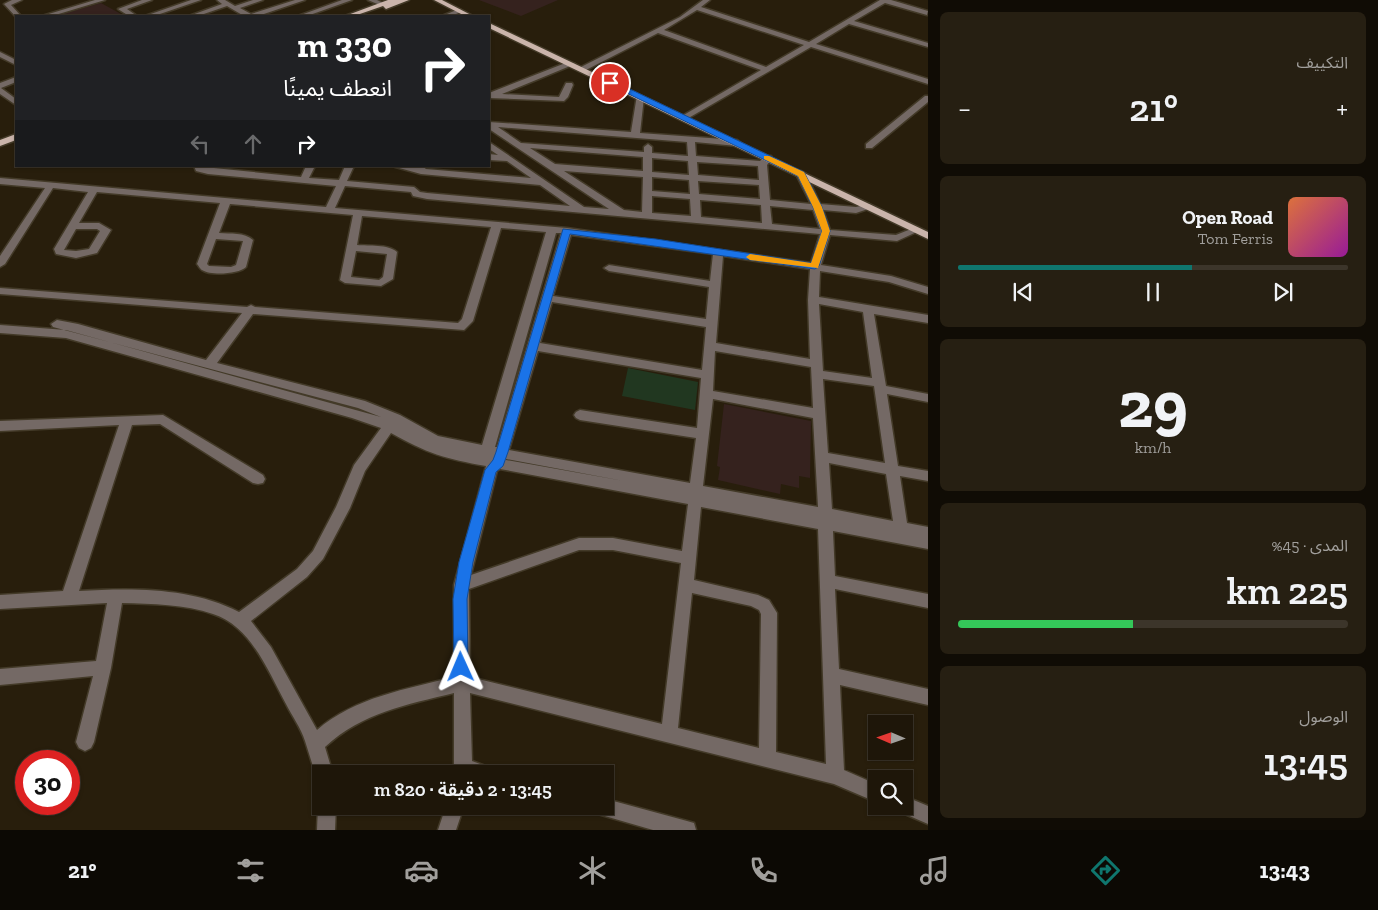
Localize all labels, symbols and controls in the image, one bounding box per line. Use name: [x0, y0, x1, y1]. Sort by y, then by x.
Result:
text: 330 m: [297, 24, 392, 66]
icon: right: [410, 35, 475, 100]
text: التكييف: [1296, 53, 1348, 72]
pin: [589, 62, 631, 104]
icon: arrive: [596, 69, 624, 97]
text: انعطف يمينًا: [283, 75, 392, 102]
text: 21°: [1129, 85, 1178, 131]
text: −: [958, 92, 971, 125]
text: +: [1336, 92, 1348, 125]
icon: left: [186, 130, 214, 158]
icon: ahead: [239, 130, 267, 158]
icon: right: [292, 130, 320, 158]
text: Open Road: [1182, 206, 1273, 229]
text: Tom Ferris: [1197, 229, 1273, 248]
icon: previous: [1009, 278, 1037, 306]
icon: pause: [1139, 278, 1167, 306]
icon: next: [1269, 278, 1297, 306]
text: 29: [1118, 366, 1188, 444]
text: km/h: [1135, 438, 1171, 457]
text: المدى · 45%: [1272, 536, 1348, 555]
text: 225 km: [1227, 568, 1348, 614]
position arrow: [434, 640, 486, 692]
text: الوصول: [1299, 707, 1348, 726]
north arrow: [868, 715, 912, 760]
map controls: [868, 715, 913, 815]
text: 13:45: [1263, 739, 1348, 785]
speed limit sign: 30: [15, 750, 80, 815]
button: search: [868, 770, 913, 815]
text: 13:45 · 2 دقيقة · 820 m: [374, 778, 552, 801]
icon: filters: [233, 853, 268, 888]
icon: car: [404, 853, 439, 888]
icon: climate: [575, 853, 610, 888]
icon: phone: [746, 853, 781, 888]
icon: music: [917, 853, 952, 888]
icon: directions: [1088, 853, 1123, 888]
text: 21°: [68, 857, 96, 884]
text: 13:43: [1260, 857, 1310, 884]

